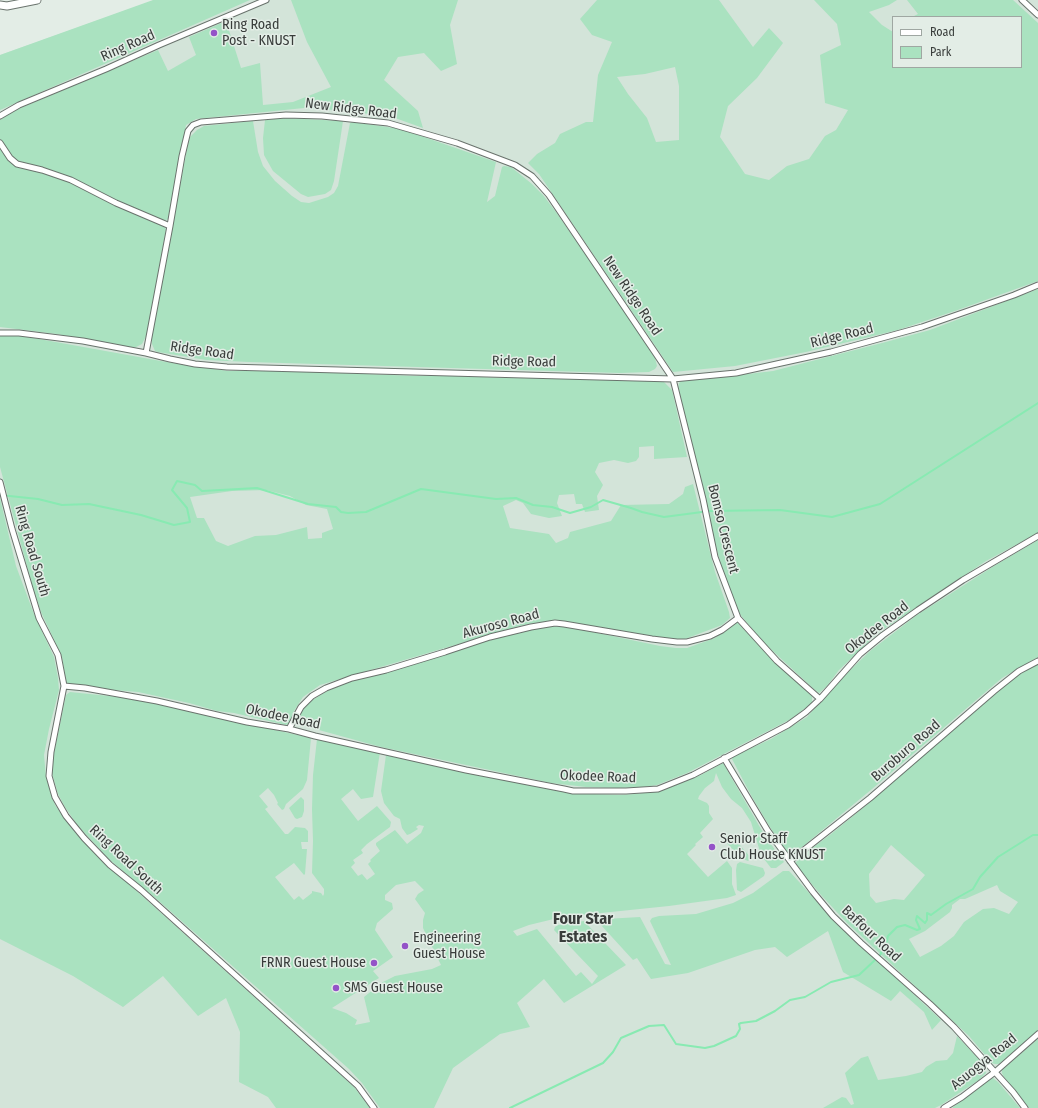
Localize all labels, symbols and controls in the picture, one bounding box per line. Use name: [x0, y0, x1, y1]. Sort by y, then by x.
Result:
legend: [892, 16, 1022, 68]
place label: Ring Road Post - KNUST: [222, 17, 296, 50]
text: Road: [930, 25, 955, 39]
street label: Ring Road: [98, 27, 158, 65]
marker: Ring Road Post - KNUST: [209, 28, 219, 38]
text: Park: [930, 45, 951, 59]
street label: New Ridge Road: [304, 95, 398, 123]
street label: New Ridge Road: [599, 253, 665, 339]
street label: Ridge Road: [809, 320, 875, 352]
street label: Ridge Road: [169, 338, 235, 364]
street label: Ridge Road: [492, 353, 556, 371]
street label: Bomso Crescent: [704, 483, 742, 575]
street label: Ring Road South: [11, 503, 53, 599]
street label: Okodee Road: [842, 598, 912, 658]
street label: Akuroso Road: [461, 606, 541, 642]
street label: Okodee Road: [244, 701, 322, 733]
street label: Buroburo Road: [868, 717, 944, 785]
street label: Okodee Road: [560, 767, 636, 787]
street label: Ring Road South: [86, 822, 166, 898]
place label: Senior Staff Club House KNUST: [720, 831, 825, 864]
marker: Senior Staff Club House KNUST: [707, 842, 717, 852]
street label: Baffour Road: [838, 902, 904, 966]
district label: Four Star Estates: [553, 910, 613, 948]
place label: Engineering Guest House: [413, 930, 485, 962]
marker: Engineering Guest House: [400, 941, 410, 951]
place label: FRNR Guest House: [261, 955, 366, 971]
marker: FRNR Guest House: [369, 958, 379, 968]
place label: SMS Guest House: [344, 980, 443, 996]
marker: SMS Guest House: [331, 983, 341, 993]
street label: Asuogya Road: [948, 1030, 1020, 1094]

